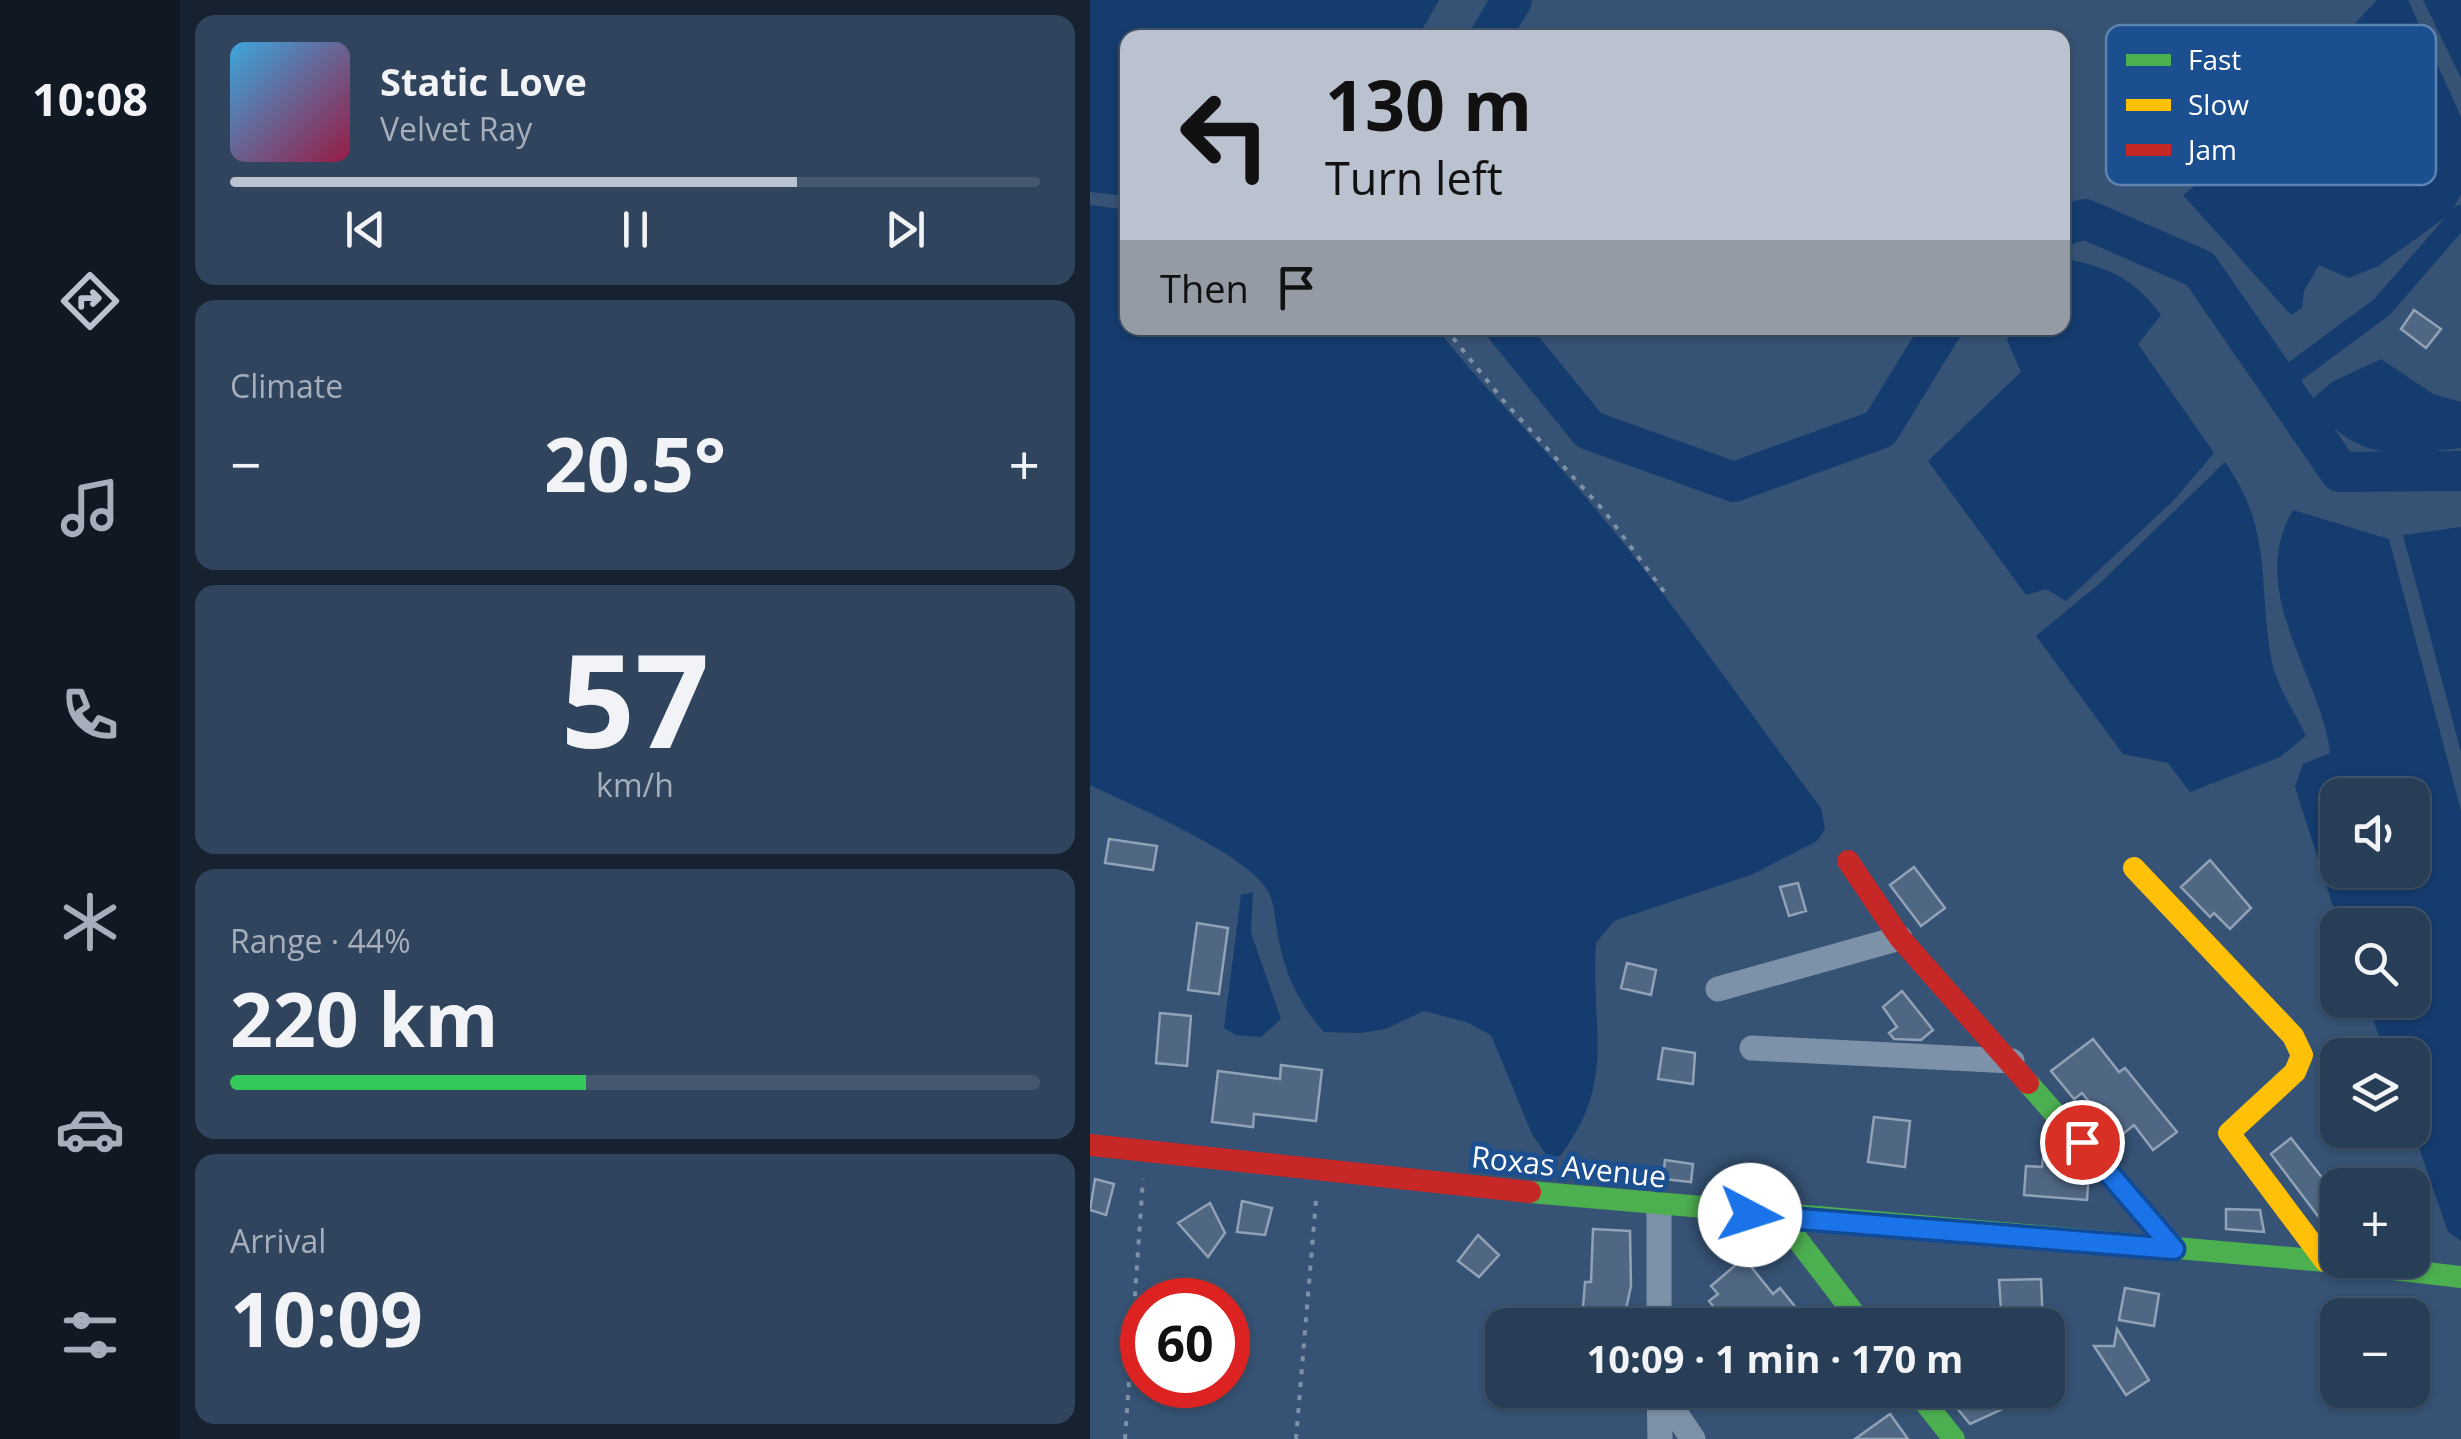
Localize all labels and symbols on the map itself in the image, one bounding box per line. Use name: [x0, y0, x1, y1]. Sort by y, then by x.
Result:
legend: [2106, 25, 2436, 185]
text: Fast: [2188, 40, 2241, 78]
text: Slow: [2188, 85, 2249, 123]
text: Jam: [2185, 130, 2237, 168]
pin: [2040, 1100, 2125, 1185]
street label: Roxas Avenue: [1470, 1135, 1668, 1197]
position arrow: [1698, 1163, 1802, 1267]
speed limit sign: 60: [1120, 1278, 1250, 1408]

